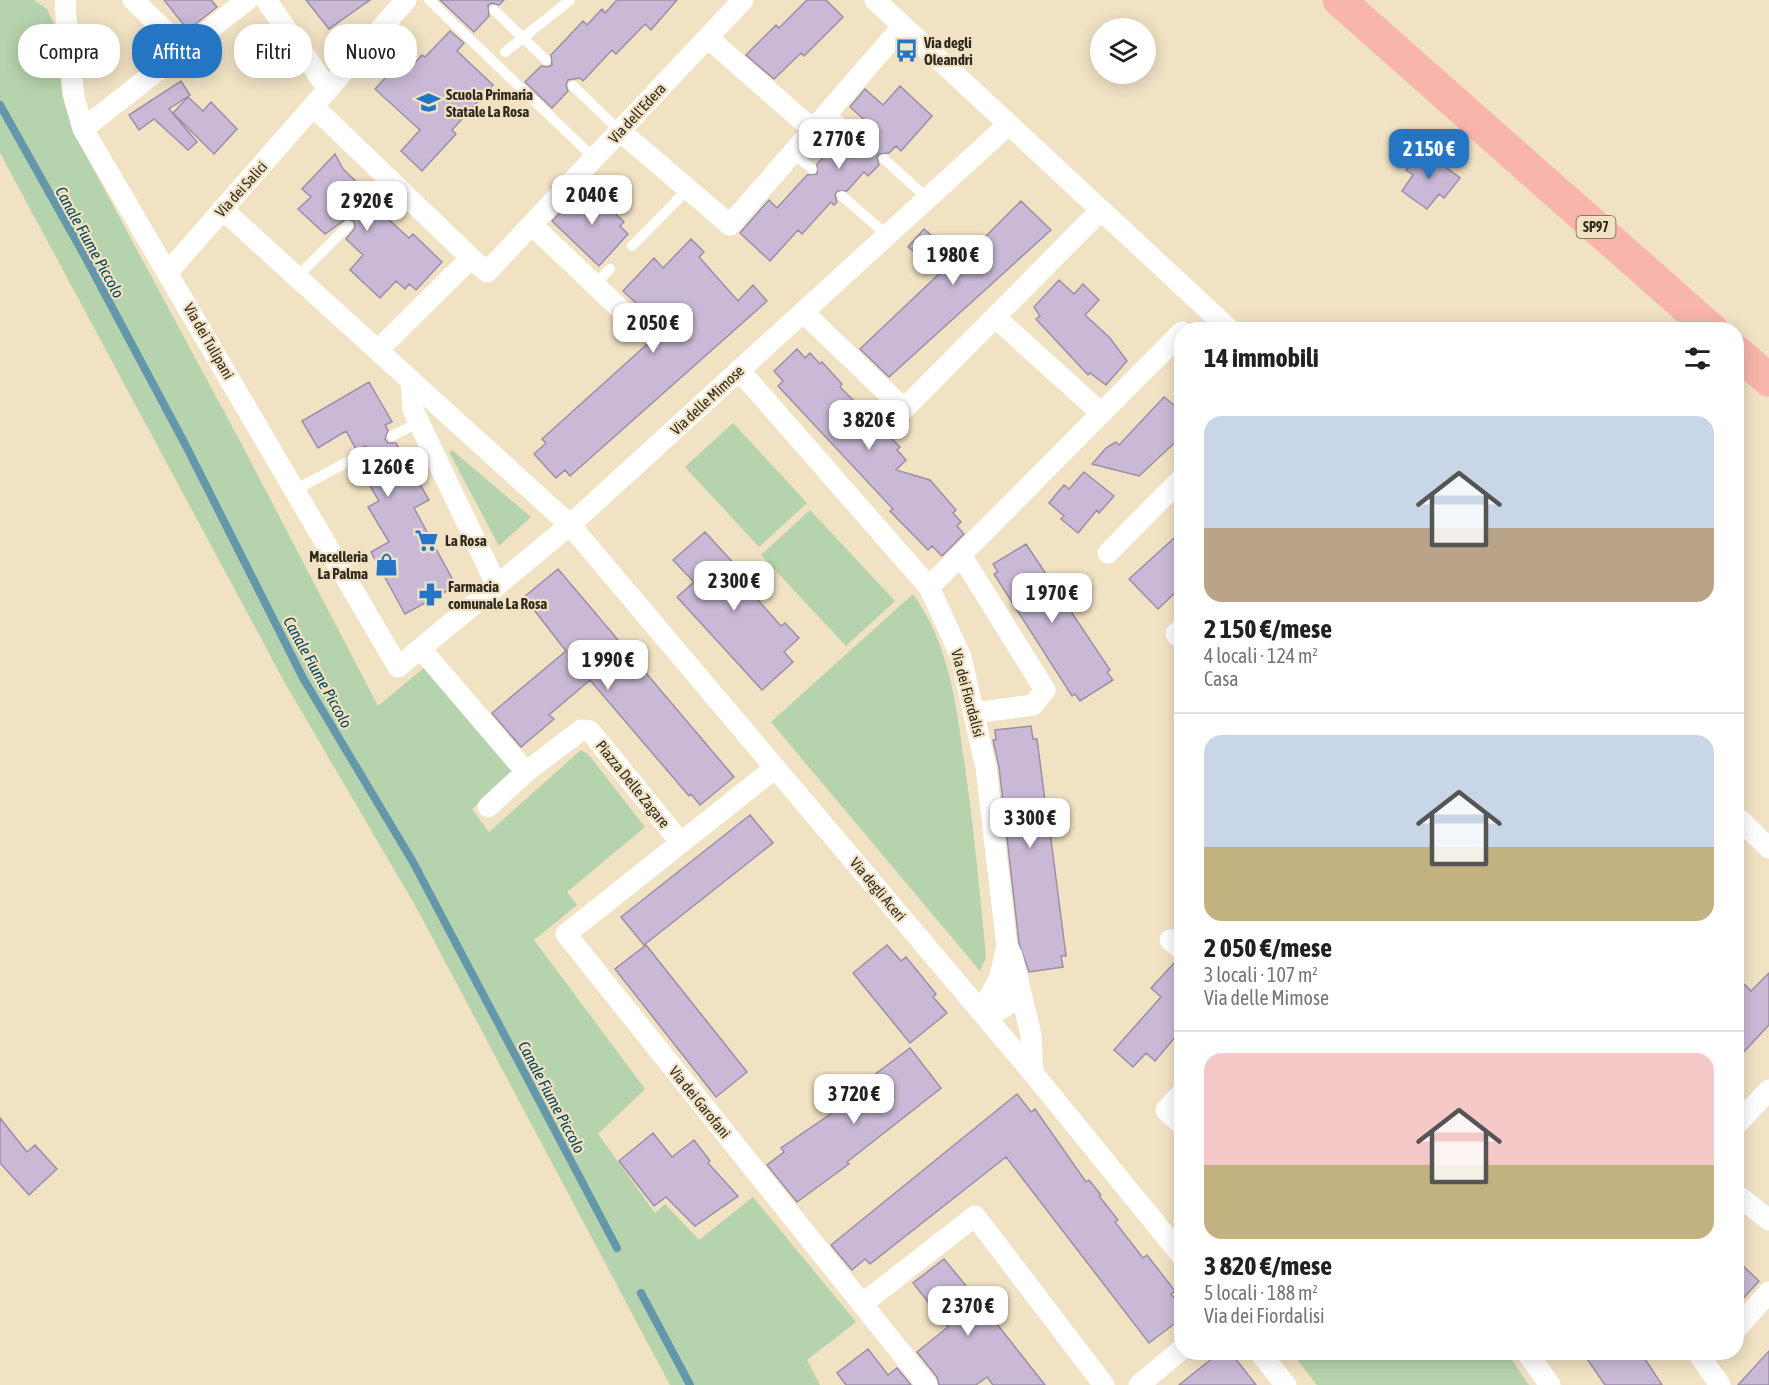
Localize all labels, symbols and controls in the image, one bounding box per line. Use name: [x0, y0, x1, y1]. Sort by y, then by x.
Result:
map controls: [1090, 18, 1156, 84]
button: layers: [1090, 18, 1156, 84]
chip: Compra: [18, 24, 120, 78]
chip: Affitta: [132, 24, 222, 78]
chip: Filtri: [234, 24, 312, 78]
chip: Nuovo: [324, 24, 417, 78]
place label: Via degli Oleandri: [923, 34, 973, 68]
bus stop icon: Via degli Oleandri: [893, 38, 919, 64]
street label: Via dell'Edera: [605, 80, 669, 146]
place label: Scuola Primaria Statale La Rosa: [446, 86, 533, 120]
school or university icon: Scuola Primaria Statale La Rosa: [415, 90, 441, 116]
pin: 2 770 €: [784, 119, 894, 170]
text: 2 770 €: [813, 127, 865, 150]
pin: 2 150 €: [1374, 129, 1484, 180]
text: 2 150 €: [1403, 137, 1455, 160]
street label: Via dei Salici: [212, 158, 270, 220]
pin: 2 040 €: [537, 175, 647, 226]
pin: 2 920 €: [312, 181, 422, 232]
water label: Canale Fiume Piccolo: [52, 183, 128, 301]
text: 2 040 €: [566, 183, 618, 206]
text: 2 920 €: [341, 189, 393, 212]
road number: SP97: [1576, 216, 1616, 238]
pin: 1 980 €: [898, 235, 1008, 286]
text: 1 980 €: [927, 243, 979, 266]
street label: Via dei Tulipani: [180, 300, 238, 382]
pin: 2 050 €: [598, 303, 708, 354]
text: 2 050 €: [627, 311, 679, 334]
icon: filters: [1681, 342, 1714, 375]
text: 14 immobili: [1204, 343, 1319, 373]
street label: Via delle Mimose: [667, 362, 747, 438]
pin: 3 820 €: [814, 400, 924, 451]
text: 3 820 €: [843, 408, 895, 431]
pin: 1 260 €: [333, 447, 443, 498]
text: 1 260 €: [362, 455, 414, 478]
icon: home: [1405, 455, 1513, 563]
supermarket icon: La Rosa: [414, 527, 440, 553]
place label: La Rosa: [445, 532, 487, 549]
place label: Macelleria La Palma: [309, 548, 368, 582]
shop icon: Macelleria La Palma: [373, 552, 399, 578]
pin: 2 300 €: [679, 561, 789, 612]
text: 2 300 €: [708, 569, 760, 592]
pin: 1 970 €: [997, 573, 1107, 624]
place label: Farmacia comunale La Rosa: [448, 578, 547, 612]
text: 1 970 €: [1026, 581, 1078, 604]
pharmacy icon: Farmacia comunale La Rosa: [417, 582, 443, 608]
water label: Canale Fiume Piccolo: [280, 613, 356, 731]
text: 2 150 €/mese: [1204, 614, 1332, 644]
pin: 1 990 €: [553, 640, 663, 691]
text: 4 locali · 124 m²: [1204, 644, 1318, 667]
street label: Via dei Fiordalisi: [948, 647, 988, 739]
text: 1 990 €: [582, 648, 634, 671]
text: Casa: [1204, 667, 1239, 690]
street label: Piazza Delle Zagare: [593, 737, 673, 831]
icon: home: [1405, 774, 1513, 882]
pin: 3 300 €: [975, 798, 1085, 849]
text: 3 300 €: [1004, 806, 1056, 829]
street label: Via degli Aceri: [847, 854, 909, 924]
text: 2 050 €/mese: [1204, 933, 1332, 963]
text: 3 locali · 107 m²: [1204, 963, 1318, 986]
text: Via delle Mimose: [1204, 986, 1329, 1009]
water label: Canale Fiume Piccolo: [515, 1038, 589, 1156]
street label: Via dei Garofani: [666, 1063, 734, 1141]
pin: 3 720 €: [799, 1074, 909, 1125]
text: 3 720 €: [828, 1082, 880, 1105]
icon: home: [1405, 1092, 1513, 1200]
text: 3 820 €/mese: [1204, 1251, 1332, 1281]
text: 5 locali · 188 m²: [1204, 1281, 1318, 1304]
pin: 2 370 €: [913, 1286, 1023, 1337]
text: 2 370 €: [942, 1294, 994, 1317]
text: Via dei Fiordalisi: [1204, 1304, 1325, 1327]

